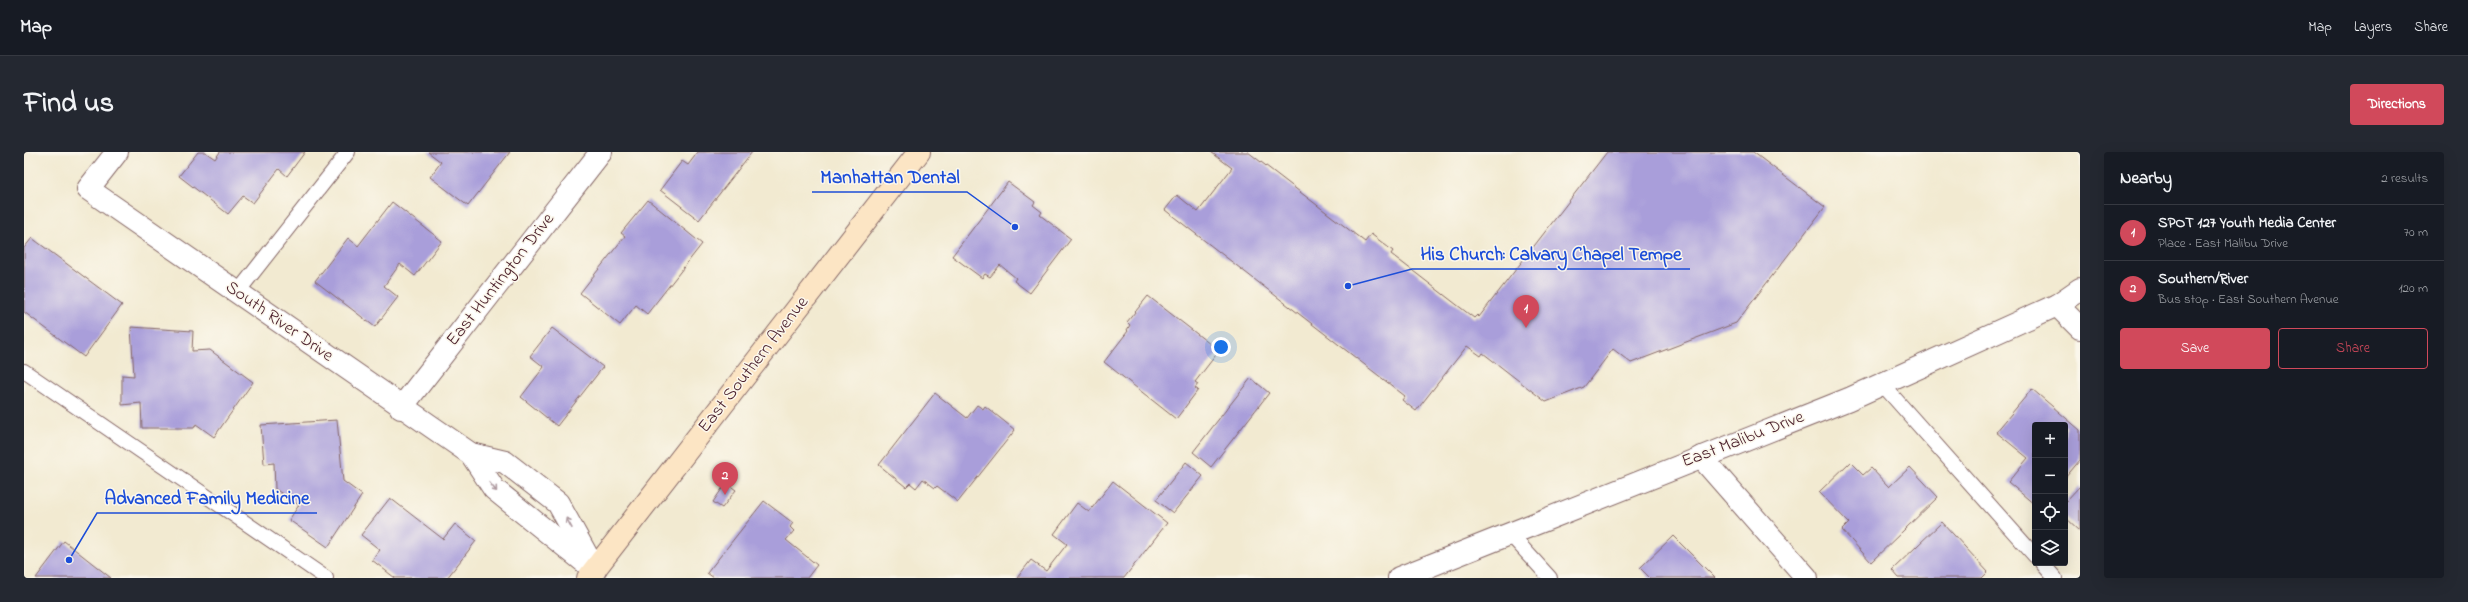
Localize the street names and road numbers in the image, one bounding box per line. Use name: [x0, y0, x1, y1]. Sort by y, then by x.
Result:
street label: East Huntington Drive: [441, 207, 563, 353]
street label: South River Drive: [220, 275, 339, 370]
street label: East Southern Avenue: [692, 290, 816, 439]
street label: East Malibu Drive: [1678, 404, 1809, 475]

